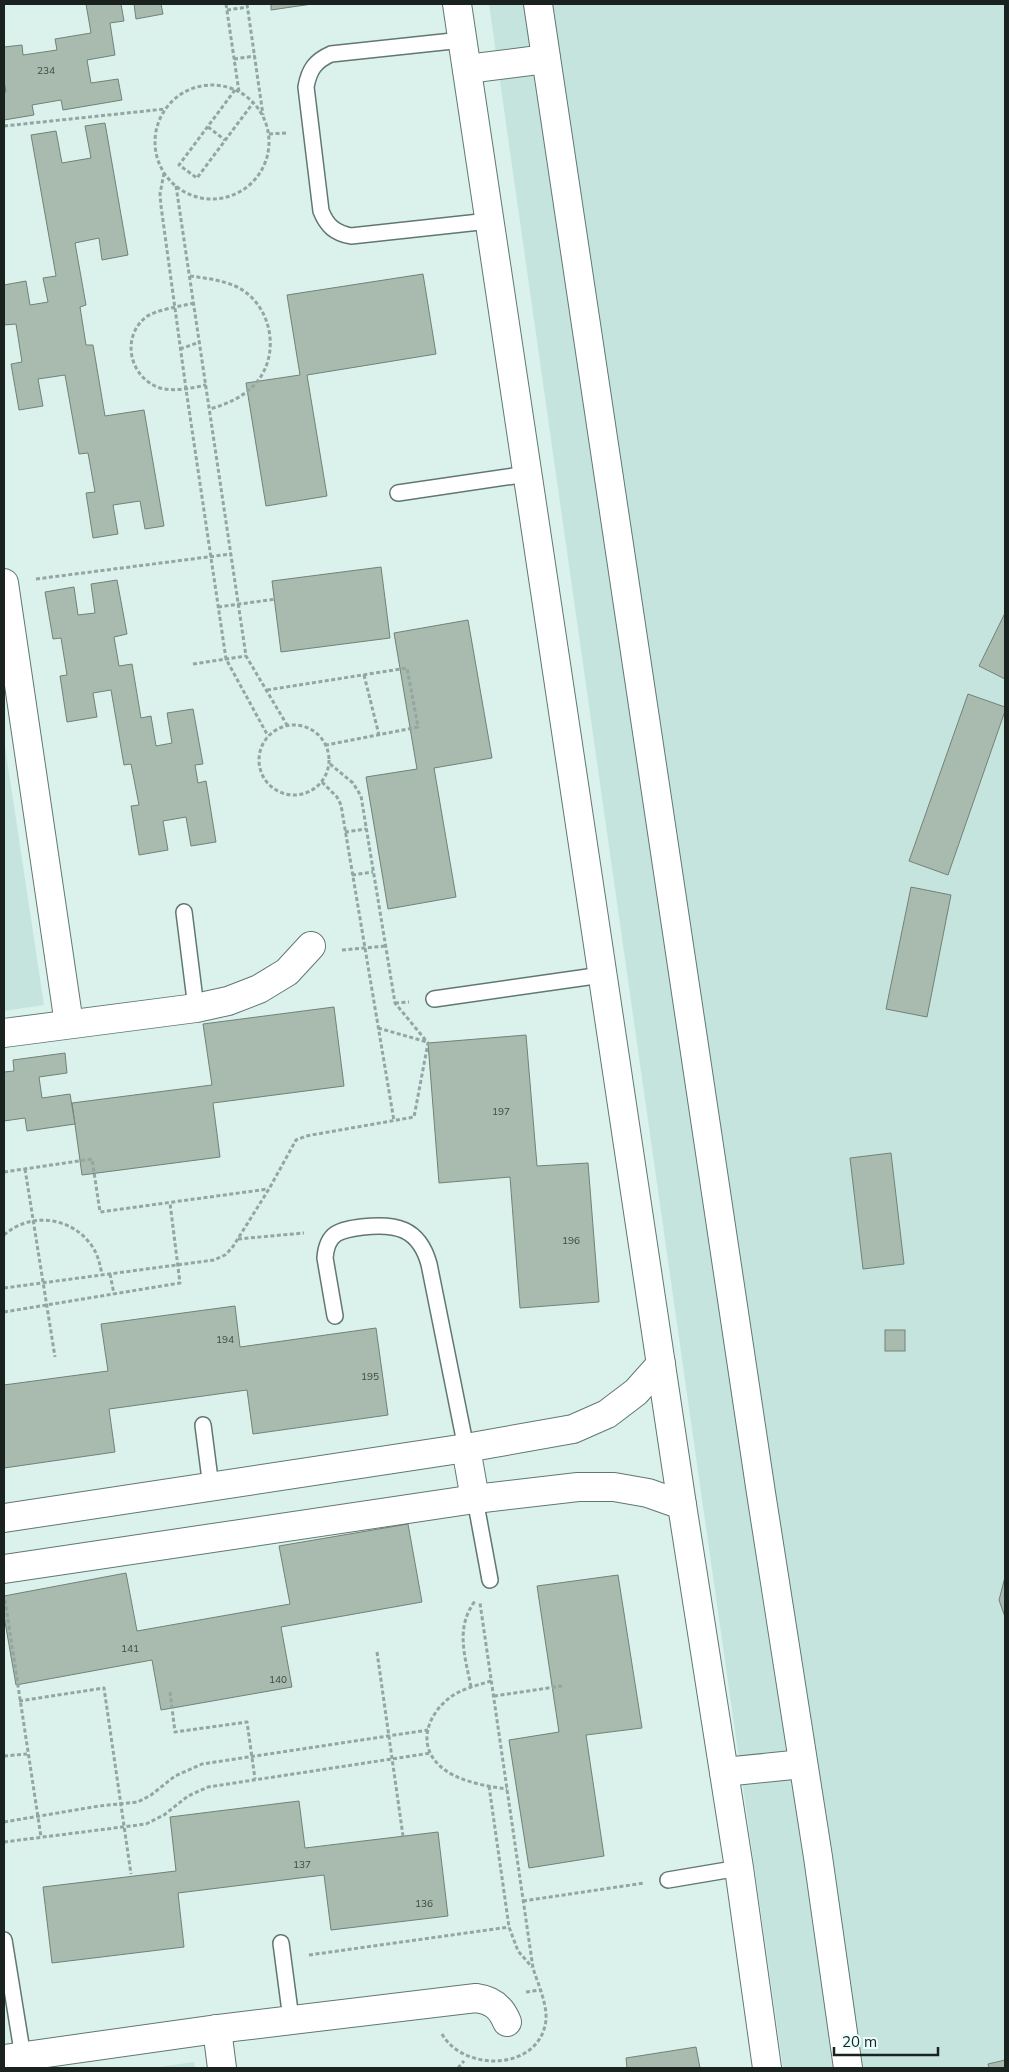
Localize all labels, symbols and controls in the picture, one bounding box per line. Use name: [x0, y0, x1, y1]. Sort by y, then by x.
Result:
house number: 234: [37, 64, 55, 77]
house number: 197: [492, 1105, 510, 1118]
house number: 196: [562, 1234, 580, 1247]
house number: 194: [216, 1333, 234, 1346]
house number: 195: [361, 1370, 379, 1383]
house number: 141: [121, 1642, 139, 1655]
house number: 140: [269, 1673, 287, 1686]
house number: 137: [293, 1858, 311, 1871]
house number: 136: [415, 1897, 433, 1910]
scale bar: [834, 2024, 938, 2056]
text: 20 m: [842, 2032, 877, 2051]

